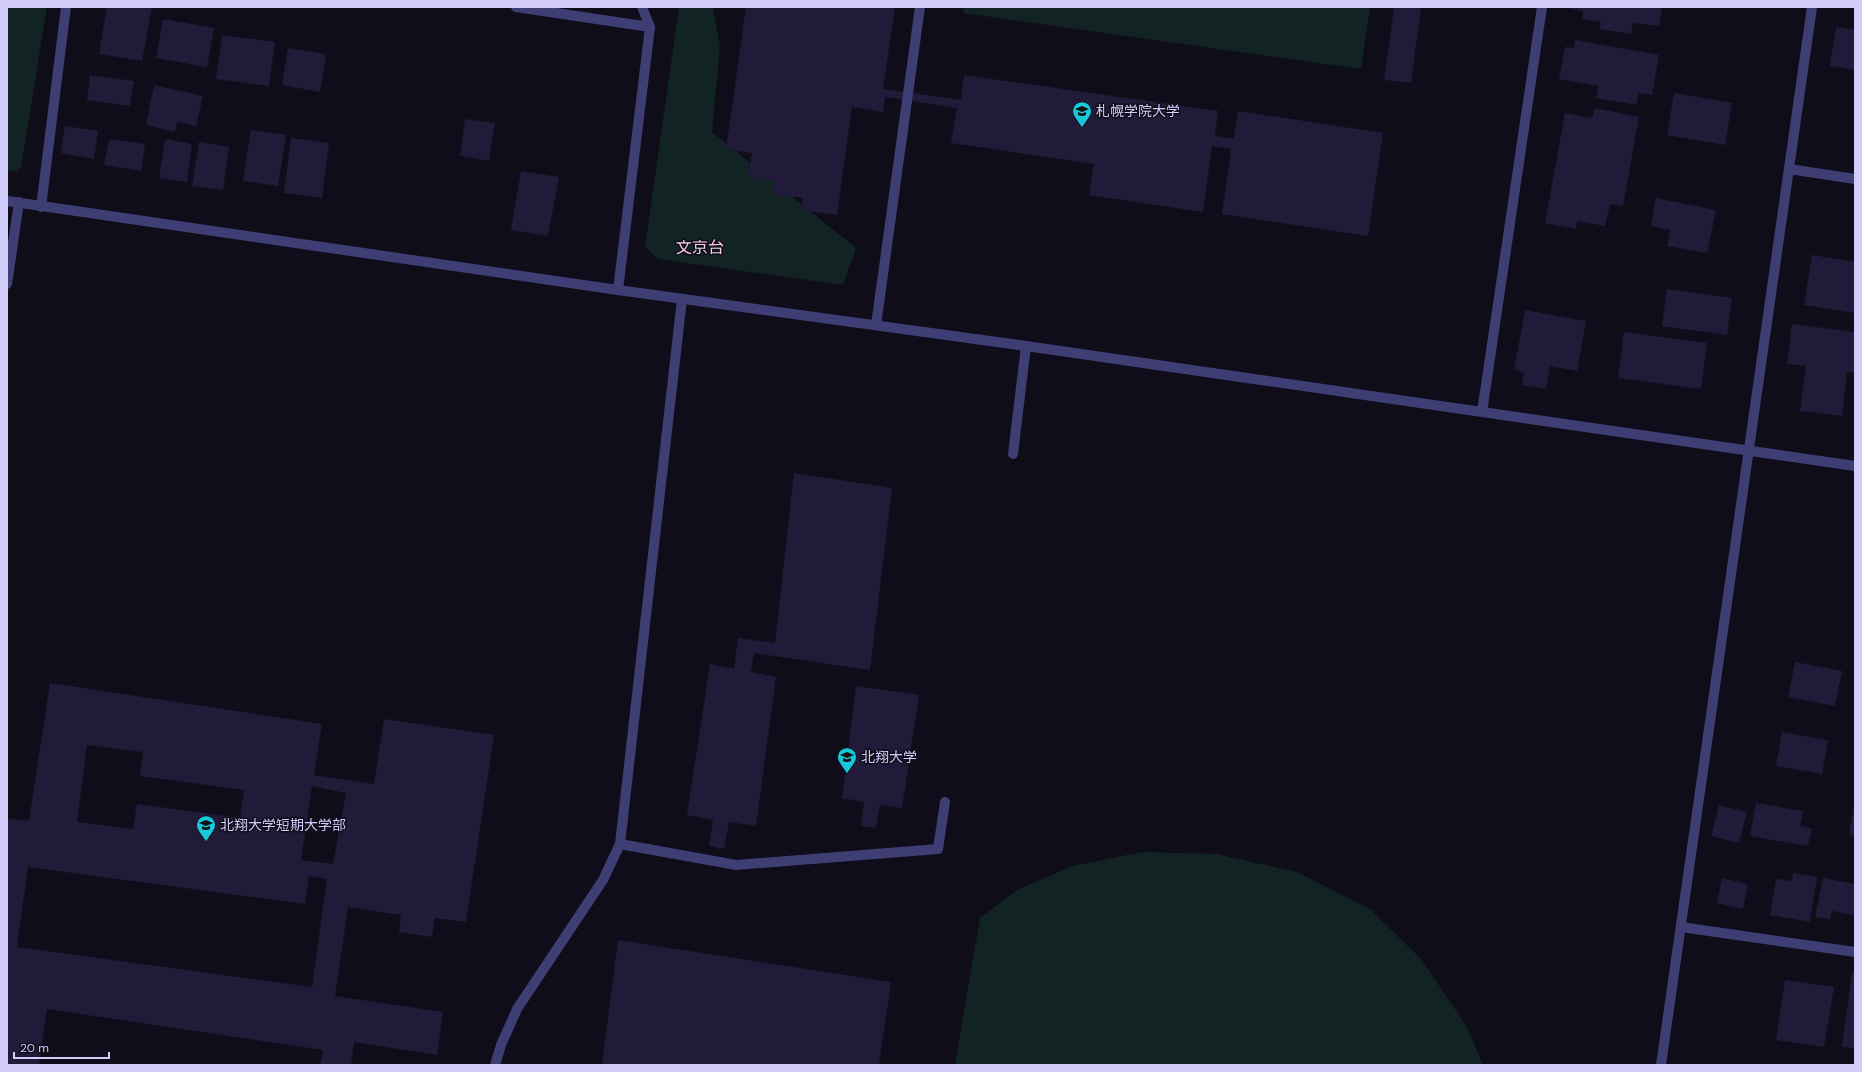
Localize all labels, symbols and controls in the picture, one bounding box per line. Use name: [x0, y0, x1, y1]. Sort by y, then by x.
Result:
school or university icon: 札幌学院大学: [1071, 100, 1093, 128]
place label: 札幌学院大学: [1096, 102, 1180, 120]
district label: 文京台: [676, 237, 724, 258]
school or university icon: 北翔大学: [836, 746, 858, 774]
place label: 北翔大学: [861, 748, 917, 766]
school or university icon: 北翔大学短期大学部: [195, 814, 217, 842]
place label: 北翔大学短期大学部: [220, 816, 346, 834]
scale bar: [14, 1034, 109, 1060]
text: 20 m: [20, 1040, 49, 1056]

